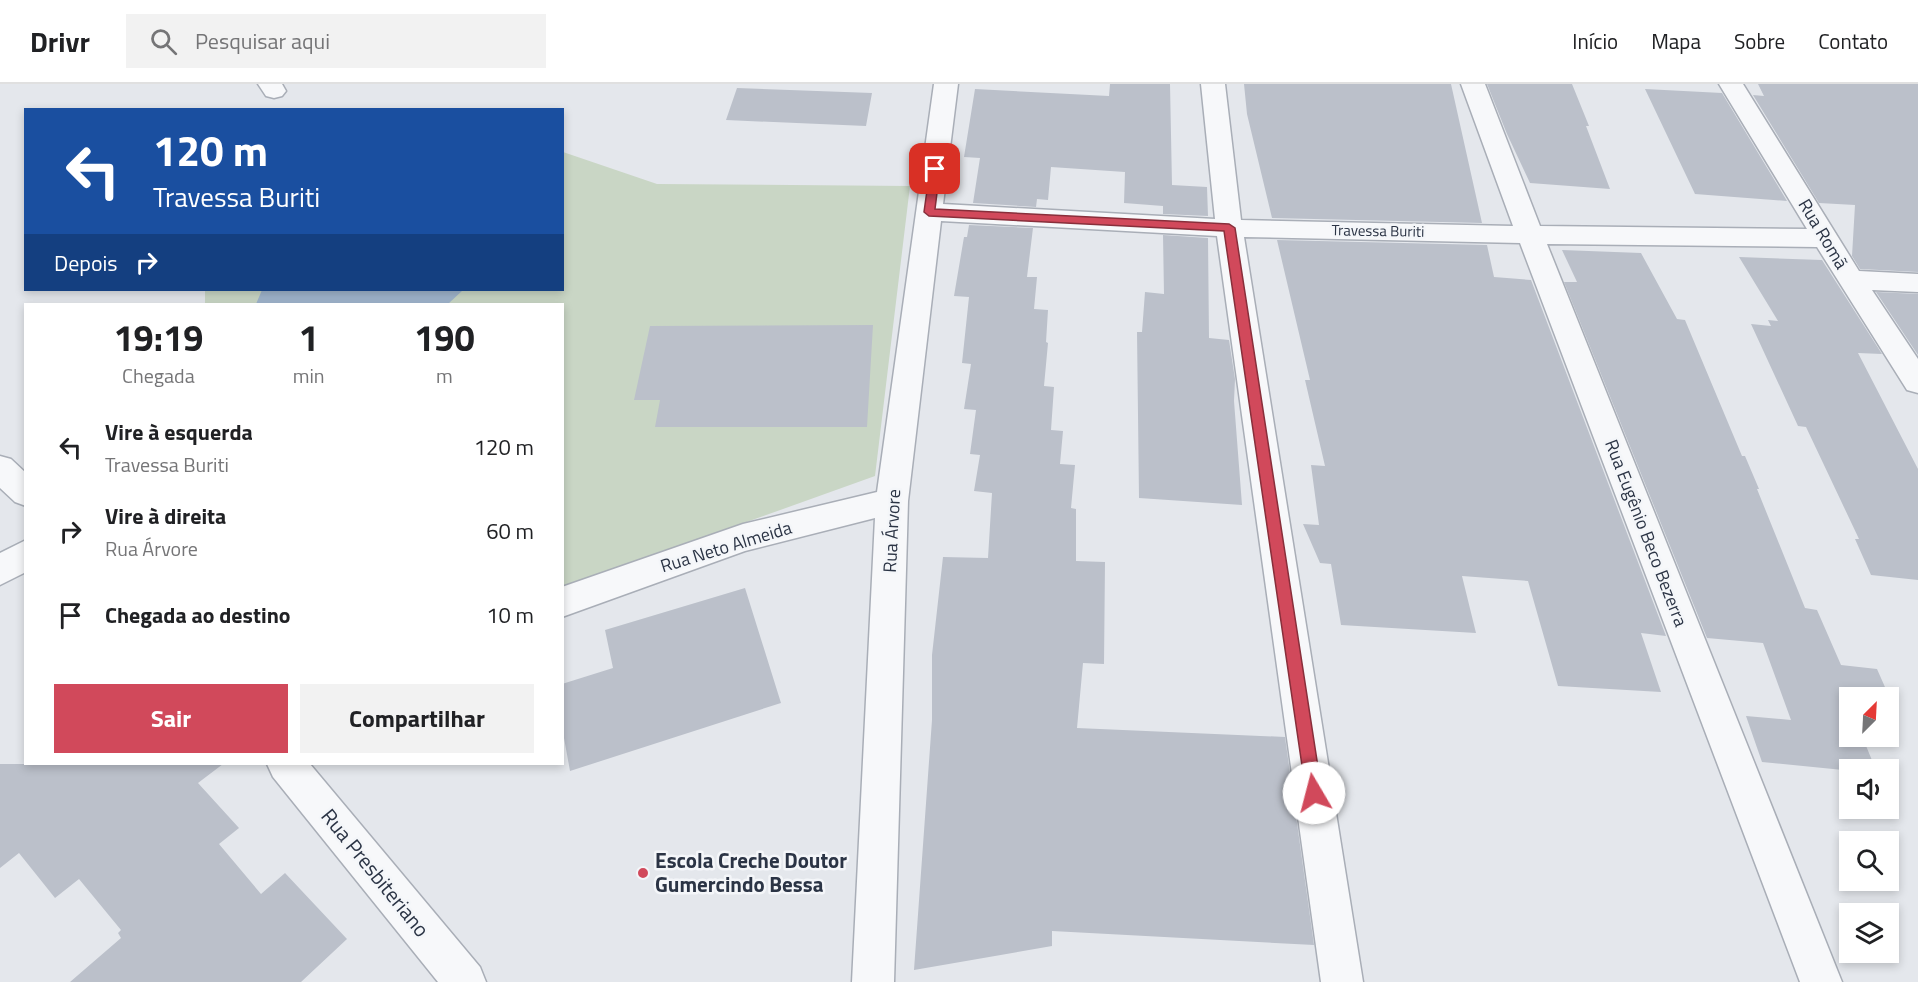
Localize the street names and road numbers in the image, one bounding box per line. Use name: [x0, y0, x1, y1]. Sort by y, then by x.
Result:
street label: Rua Romã: [1792, 193, 1855, 274]
street label: Travessa Buriti: [1331, 218, 1425, 243]
street label: Rua Eugênio Beco Bezerra: [1598, 435, 1695, 630]
street label: Rua Árvore: [876, 488, 907, 573]
street label: Rua Neto Almeida: [657, 514, 795, 579]
street label: Rua Presbiteriano: [314, 801, 438, 944]

